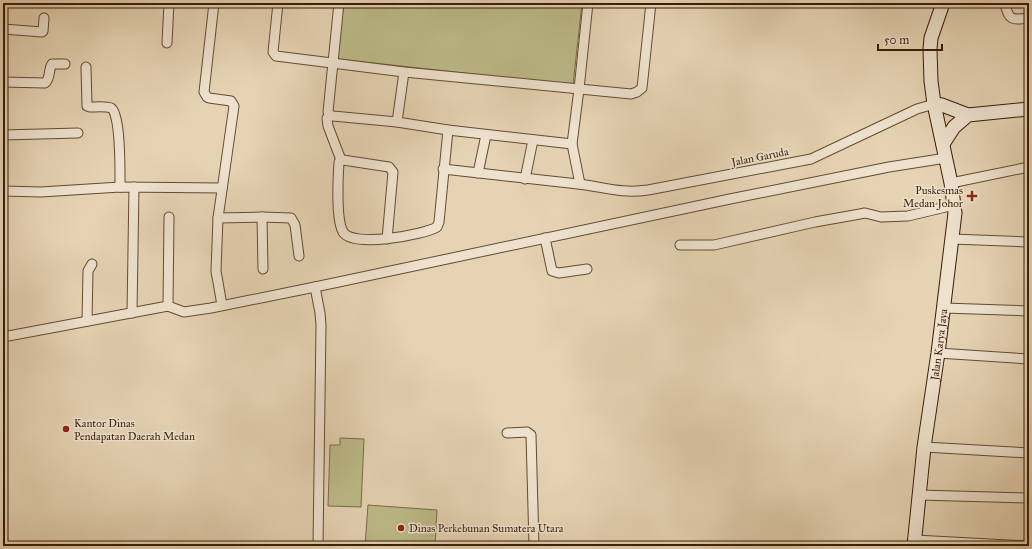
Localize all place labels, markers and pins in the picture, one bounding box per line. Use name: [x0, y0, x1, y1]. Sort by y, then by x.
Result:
place label: Puskesmas Medan Johor: [903, 184, 964, 211]
marker: Puskesmas Medan Johor: [966, 190, 978, 202]
place label: Kantor Dinas Pendapatan Daerah Medan: [74, 417, 195, 443]
marker: Kantor Dinas Pendapatan Daerah Medan: [61, 424, 71, 434]
place label: Dinas Perkebunan Sumatera Utara: [409, 522, 564, 535]
marker: Dinas Perkebunan Sumatera Utara: [396, 523, 406, 533]

